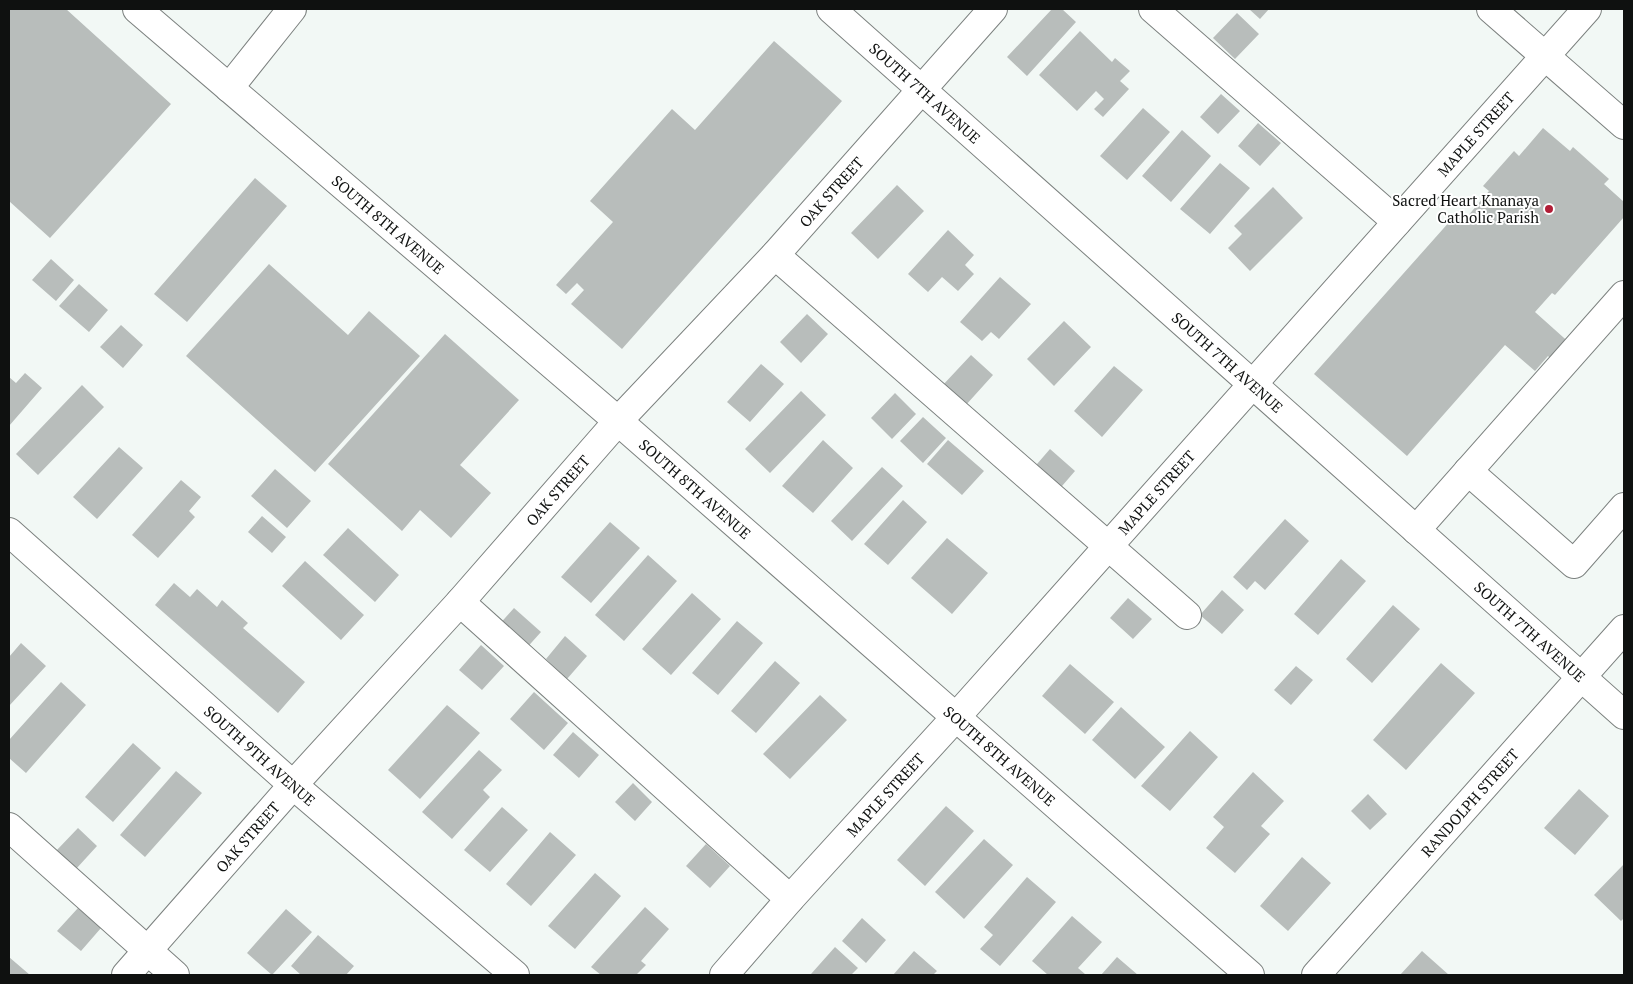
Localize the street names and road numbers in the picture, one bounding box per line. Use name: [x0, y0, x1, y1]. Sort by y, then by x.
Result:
street label: SOUTH 7TH AVENUE: [865, 38, 985, 148]
street label: MAPLE STREET: [1433, 88, 1519, 180]
street label: OAK STREET: [795, 152, 868, 231]
street label: SOUTH 8TH AVENUE: [328, 170, 449, 278]
street label: SOUTH 7TH AVENUE: [1168, 307, 1287, 417]
street label: SOUTH 8TH AVENUE: [635, 434, 755, 543]
street label: MAPLE STREET: [1113, 446, 1199, 539]
street label: OAK STREET: [521, 451, 594, 530]
street label: SOUTH 7TH AVENUE: [1470, 577, 1590, 686]
street label: SOUTH 9TH AVENUE: [200, 701, 320, 810]
street label: SOUTH 8TH AVENUE: [940, 701, 1060, 810]
street label: RANDOLPH STREET: [1416, 744, 1523, 861]
street label: MAPLE STREET: [842, 748, 929, 841]
street label: OAK STREET: [211, 797, 284, 876]

